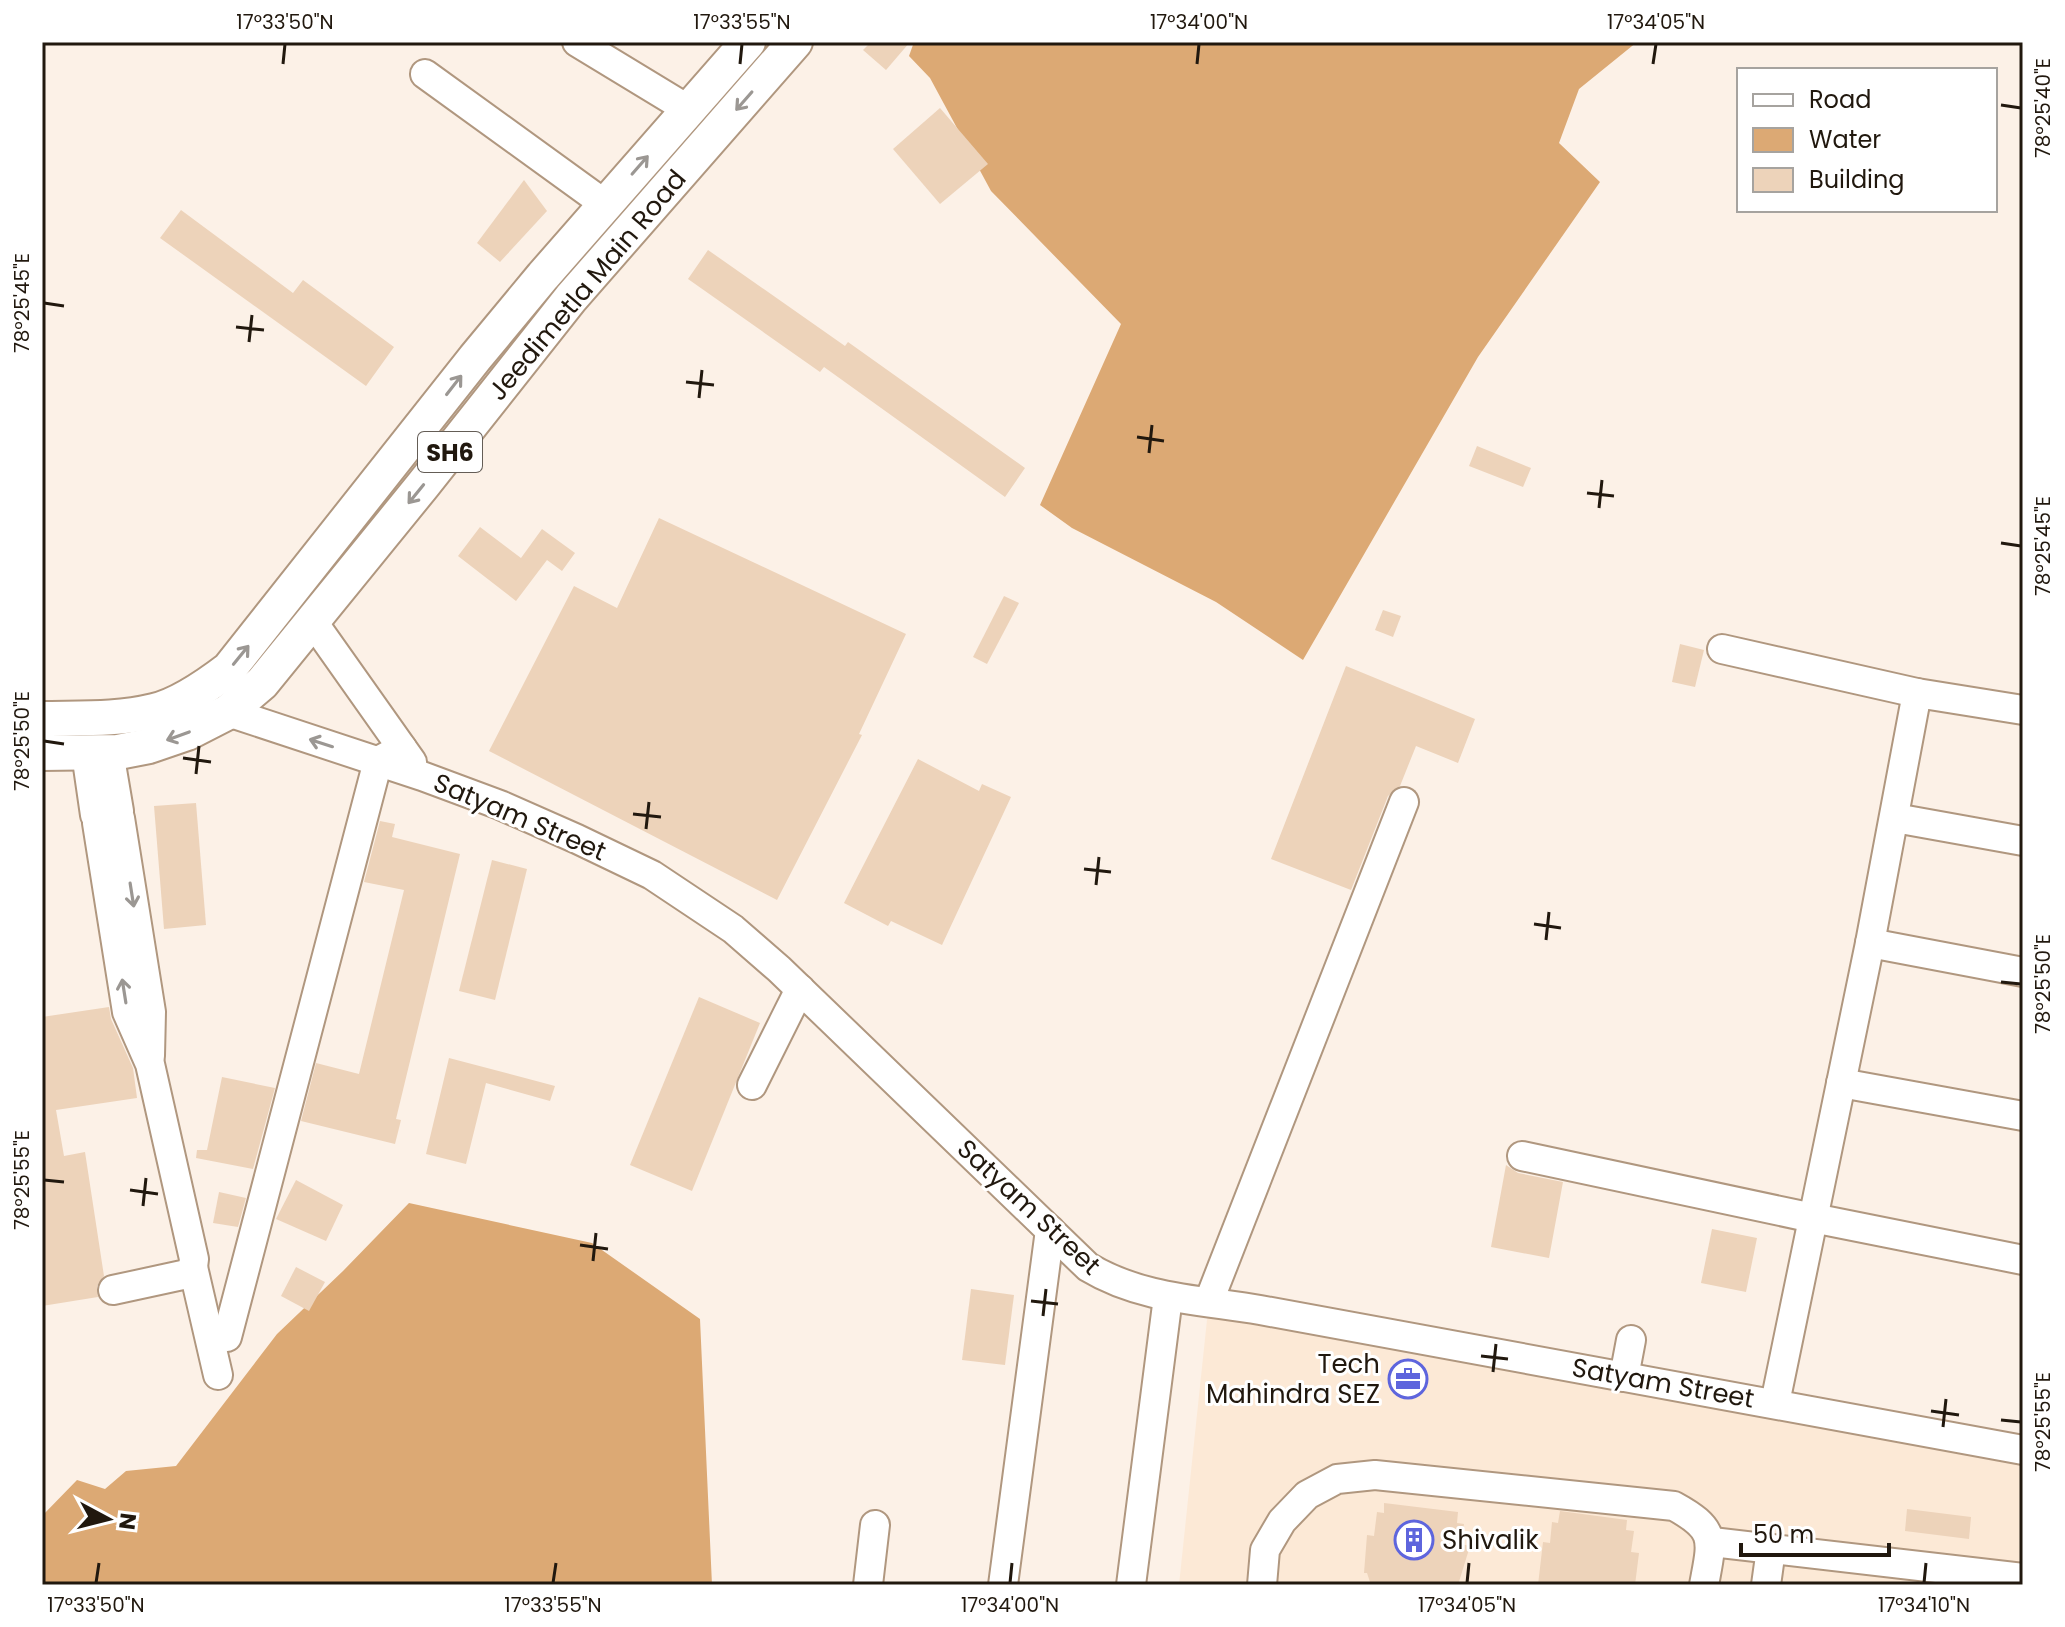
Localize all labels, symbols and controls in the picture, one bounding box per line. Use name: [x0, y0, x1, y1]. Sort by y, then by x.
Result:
text: 17°33'50"N: [236, 8, 334, 36]
text: 17°33'55"N: [693, 8, 791, 36]
text: 17°34'00"N: [1150, 8, 1248, 36]
text: 17°34'05"N: [1607, 8, 1705, 36]
text: 78°25'40"E: [2029, 58, 2057, 158]
legend: [1737, 68, 1997, 212]
text: Road: [1809, 83, 1871, 116]
one-way arrow: [735, 90, 753, 110]
text: Water: [1809, 123, 1881, 156]
one-way arrow: [631, 156, 649, 176]
street label: Jeedimetla Main Road: [480, 162, 694, 408]
text: Building: [1809, 163, 1905, 196]
text: 78°25'45"E: [8, 253, 36, 353]
one-way arrow: [446, 375, 463, 396]
road number: SH6: [418, 432, 482, 472]
one-way arrow: [408, 483, 425, 504]
text: 78°25'45"E: [2029, 496, 2057, 596]
one-way arrow: [232, 645, 250, 666]
text: 78°25'50"E: [8, 691, 36, 791]
one-way arrow: [166, 729, 191, 744]
one-way arrow: [309, 734, 334, 749]
street label: Satyam Street: [428, 764, 612, 870]
one-way arrow: [126, 882, 141, 907]
text: 78°25'50"E: [2029, 934, 2057, 1034]
one-way arrow: [116, 979, 131, 1005]
text: 78°25'55"E: [8, 1130, 36, 1230]
street label: Satyam Street: [949, 1131, 1109, 1283]
place label: Tech Mahindra SEZ: [1206, 1346, 1380, 1412]
street label: Satyam Street: [1569, 1349, 1757, 1417]
office icon: Tech Mahindra SEZ: [1387, 1358, 1429, 1400]
text: 78°25'55"E: [2029, 1372, 2057, 1472]
north arrow: [68, 1479, 148, 1559]
scale bar: [1741, 1507, 1889, 1557]
text: N: [111, 1511, 144, 1531]
text: 50 m: [1753, 1518, 1814, 1551]
building icon: Shivalik: [1393, 1519, 1435, 1561]
place label: Shivalik: [1442, 1522, 1539, 1558]
text: 17°33'50"N: [47, 1591, 145, 1619]
text: 17°33'55"N: [504, 1591, 602, 1619]
text: 17°34'00"N: [961, 1591, 1059, 1619]
text: 17°34'05"N: [1418, 1591, 1516, 1619]
text: 17°34'10"N: [1878, 1591, 1970, 1619]

